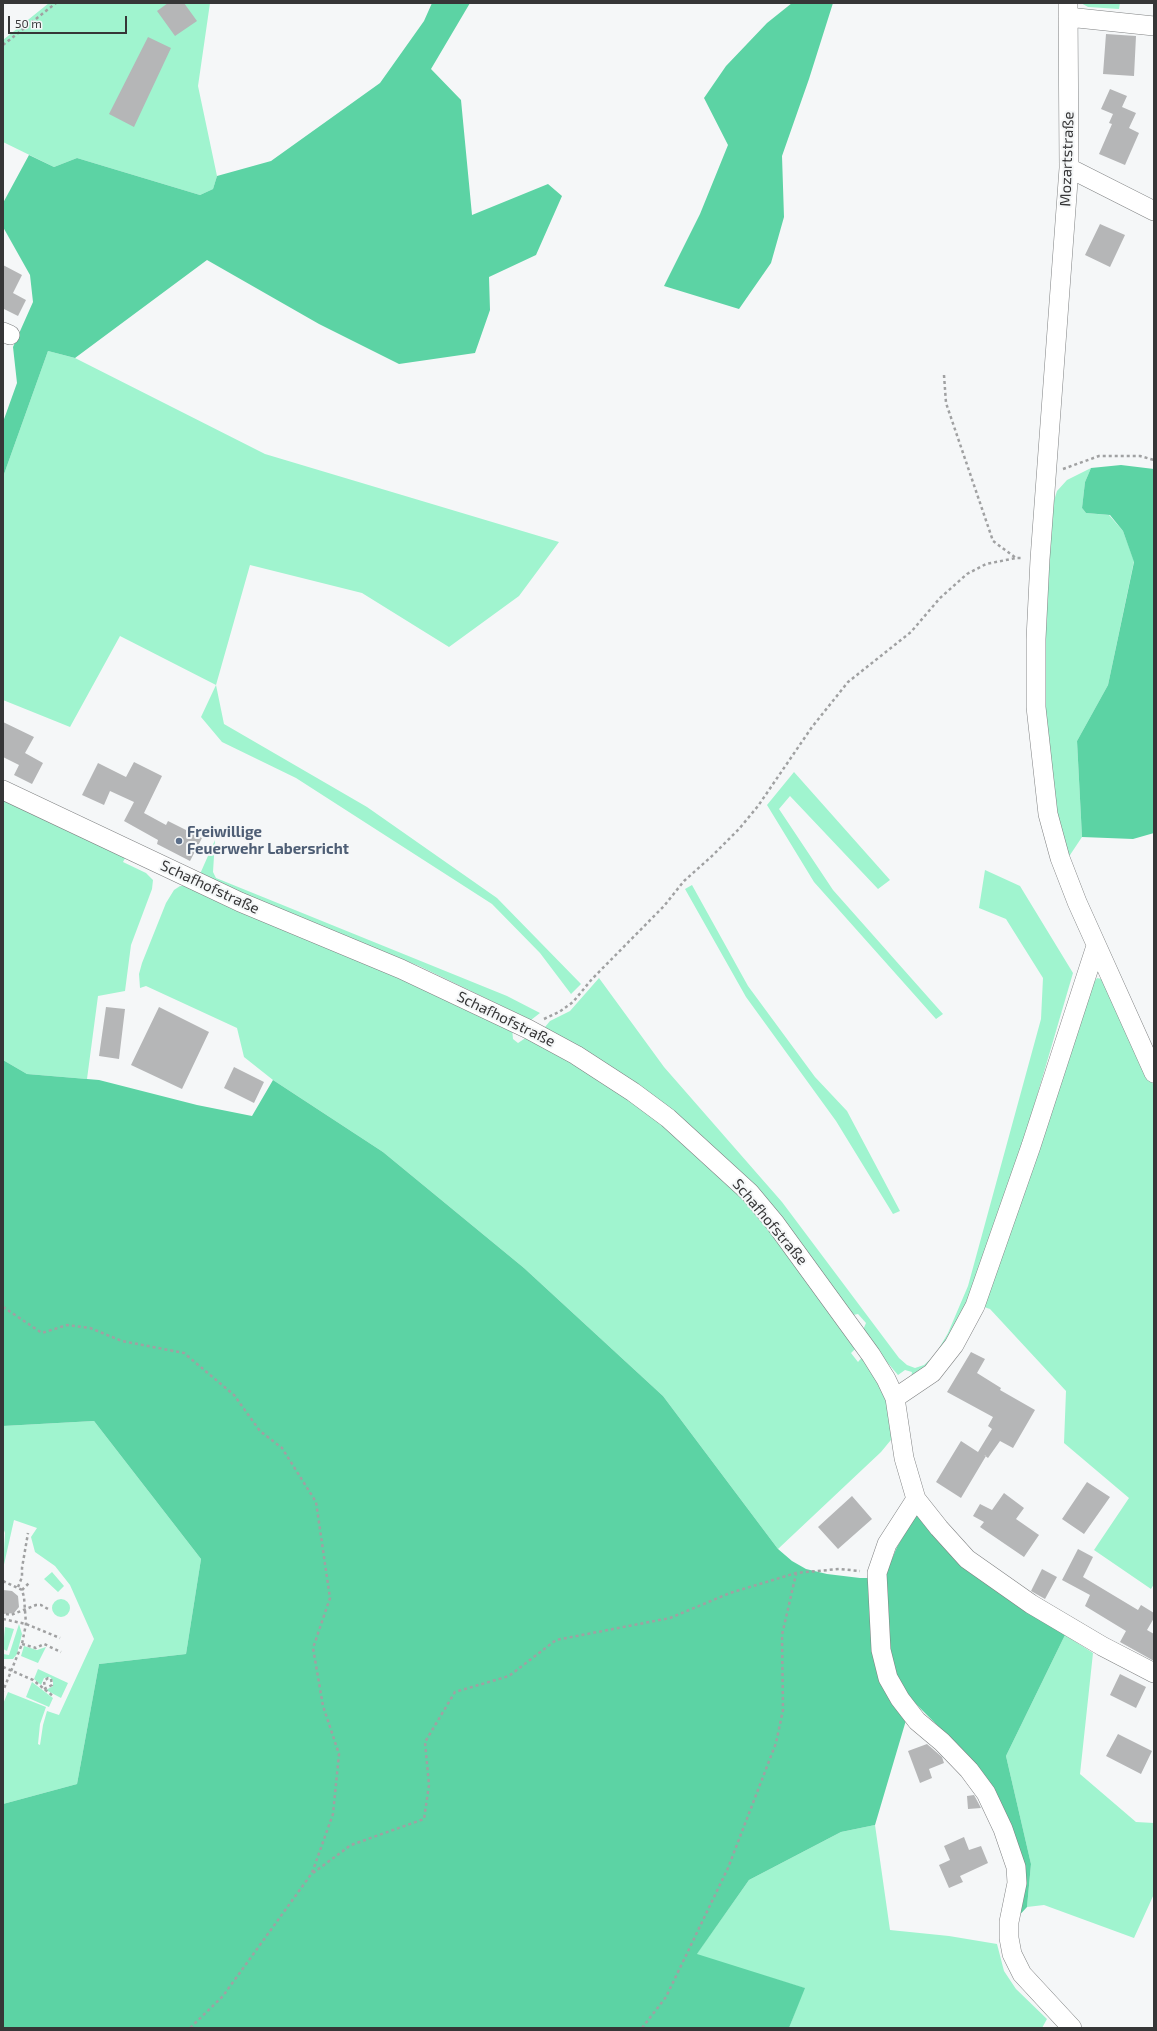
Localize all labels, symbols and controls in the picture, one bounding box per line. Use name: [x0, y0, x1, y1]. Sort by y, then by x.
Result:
scale bar: [10, 8, 129, 34]
text: 50 m: [15, 16, 42, 30]
street label: Mozartstraße: [1056, 111, 1078, 207]
place label: Freiwillige Feuerwehr Labersricht: [187, 823, 349, 858]
marker: Freiwillige Feuerwehr Labersricht: [174, 836, 184, 846]
street label: Schafhofstraße: [158, 856, 262, 918]
street label: Schafhofstraße: [454, 987, 558, 1051]
street label: Schafhofstraße: [729, 1175, 811, 1269]

